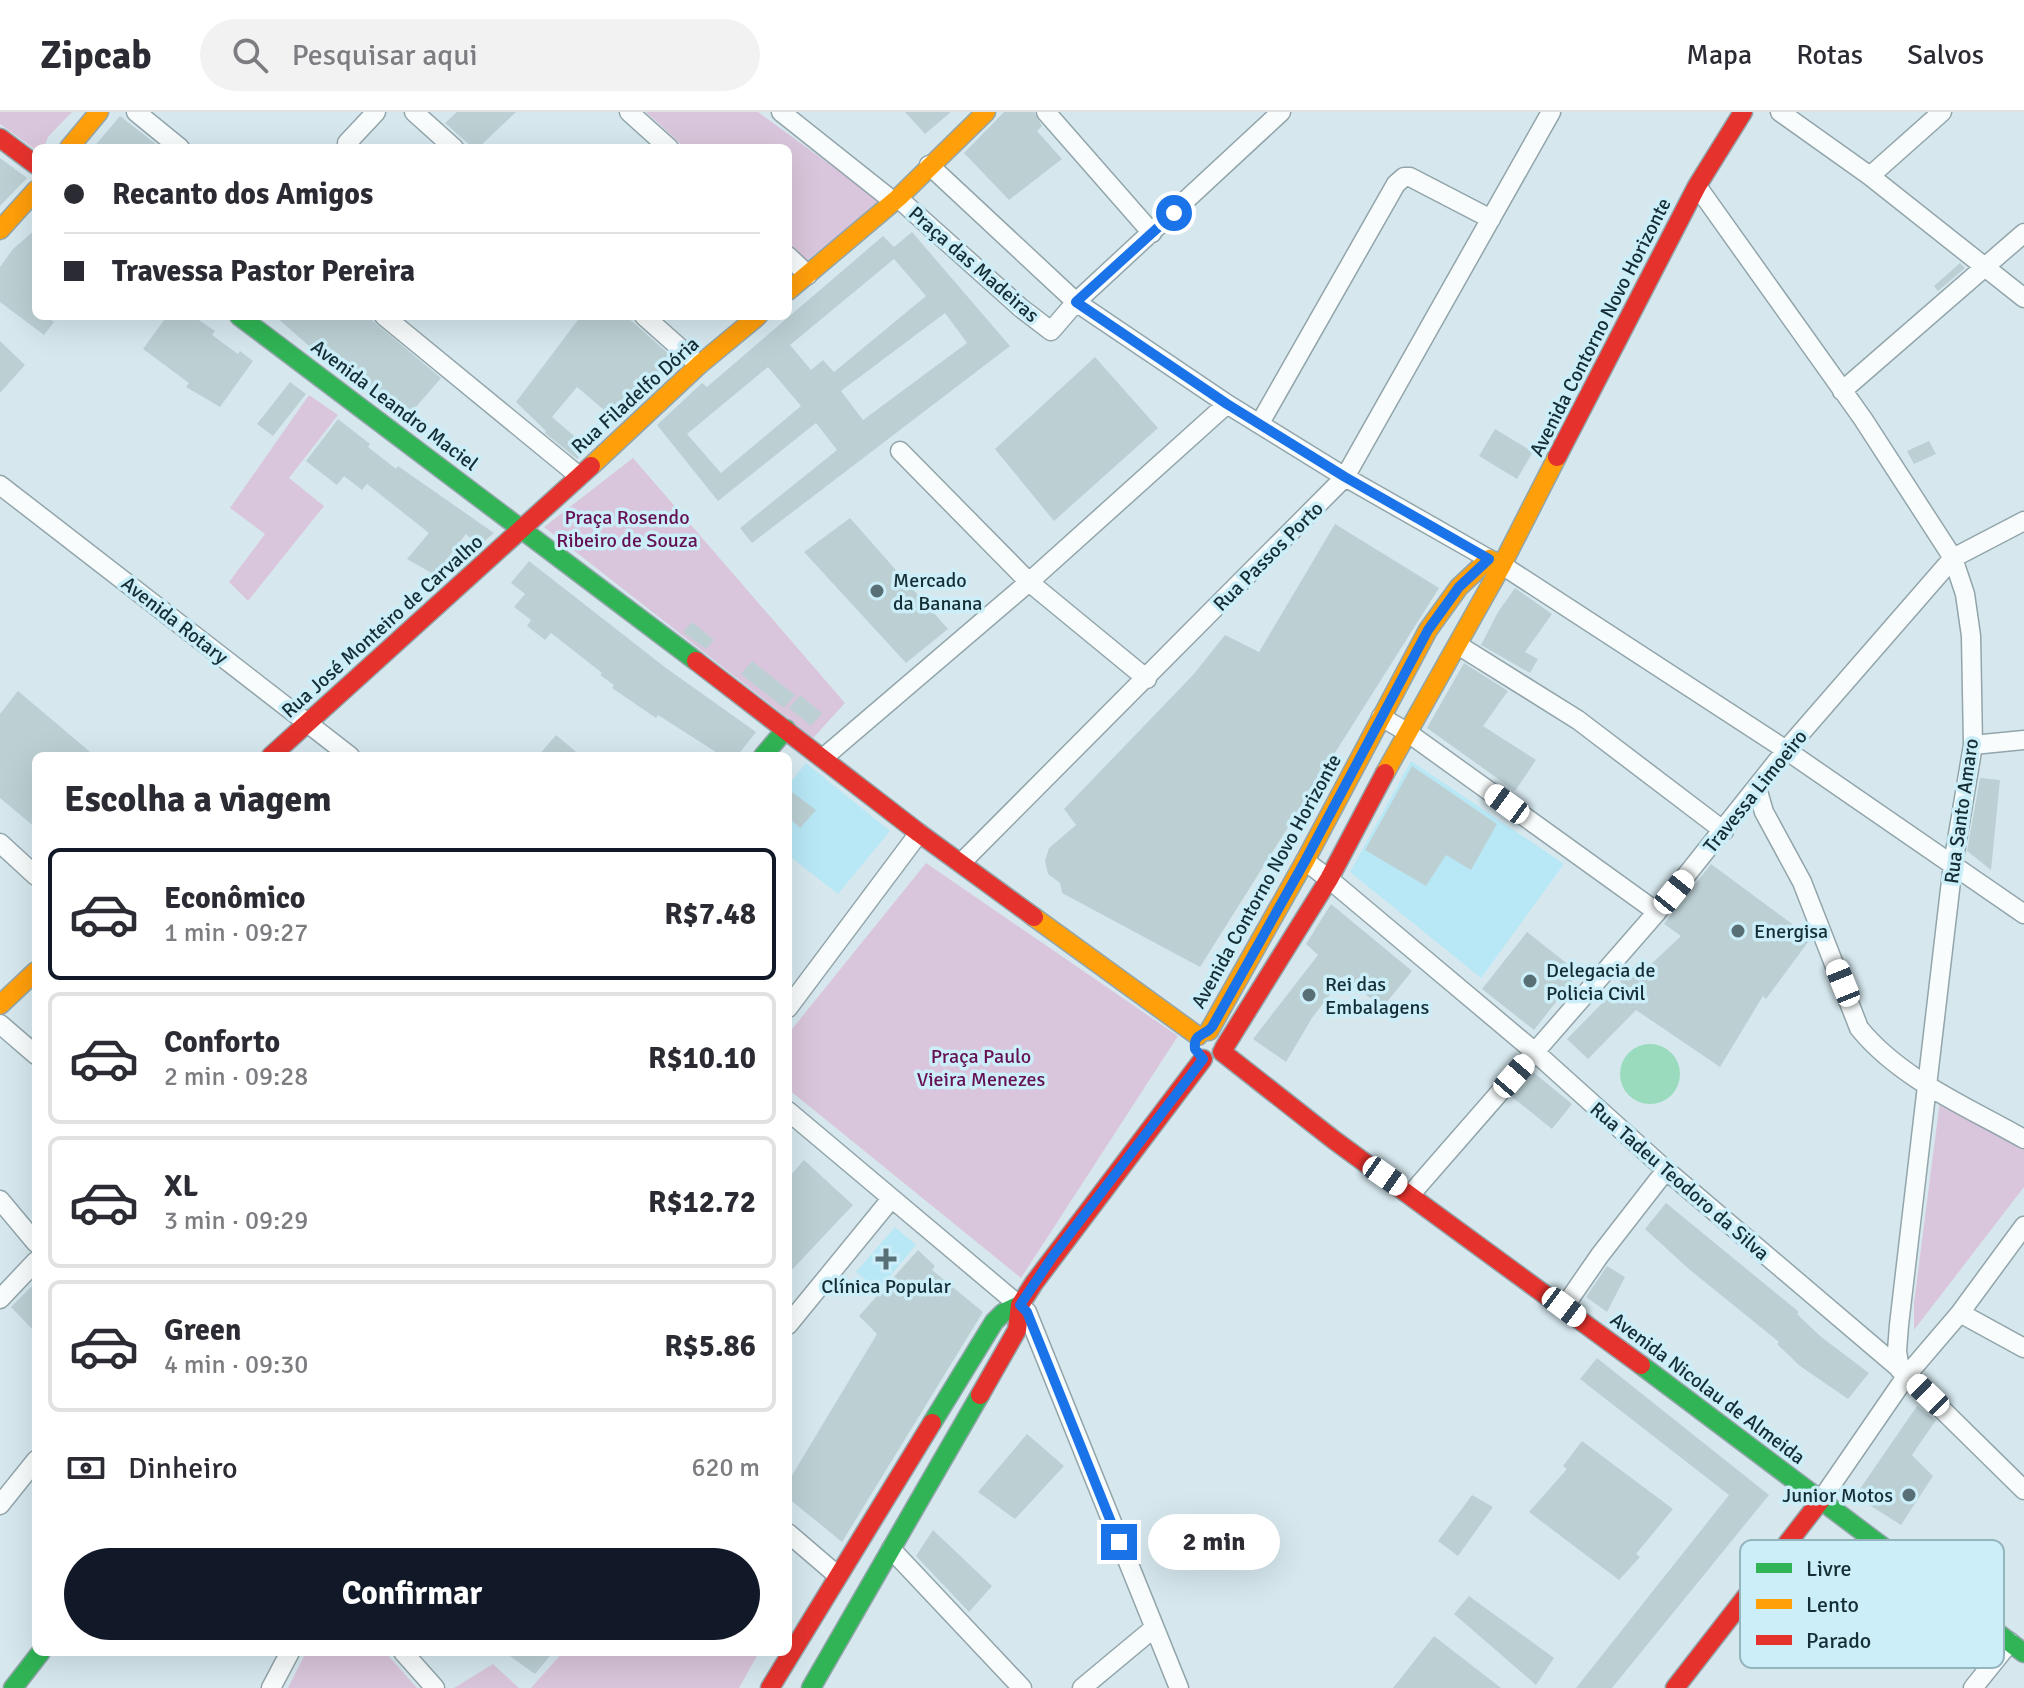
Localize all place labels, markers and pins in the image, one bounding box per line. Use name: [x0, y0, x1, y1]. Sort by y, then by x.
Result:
place label: Mercado da Banana: [893, 568, 982, 616]
marker: Mercado da Banana: [868, 582, 886, 600]
place label: Energisa: [1754, 919, 1828, 944]
marker: Energisa: [1729, 922, 1747, 940]
place label: Delegacia de Policia Civil: [1546, 958, 1655, 1006]
place label: Rei das Embalagens: [1325, 972, 1429, 1020]
marker: Delegacia de Policia Civil: [1521, 972, 1539, 990]
marker: Rei das Embalagens: [1300, 986, 1318, 1004]
marker: Clínica Popular: [875, 1248, 897, 1270]
place label: Clínica Popular: [821, 1274, 951, 1299]
place label: Junior Motos: [1782, 1483, 1893, 1508]
marker: Junior Motos: [1900, 1486, 1918, 1504]

